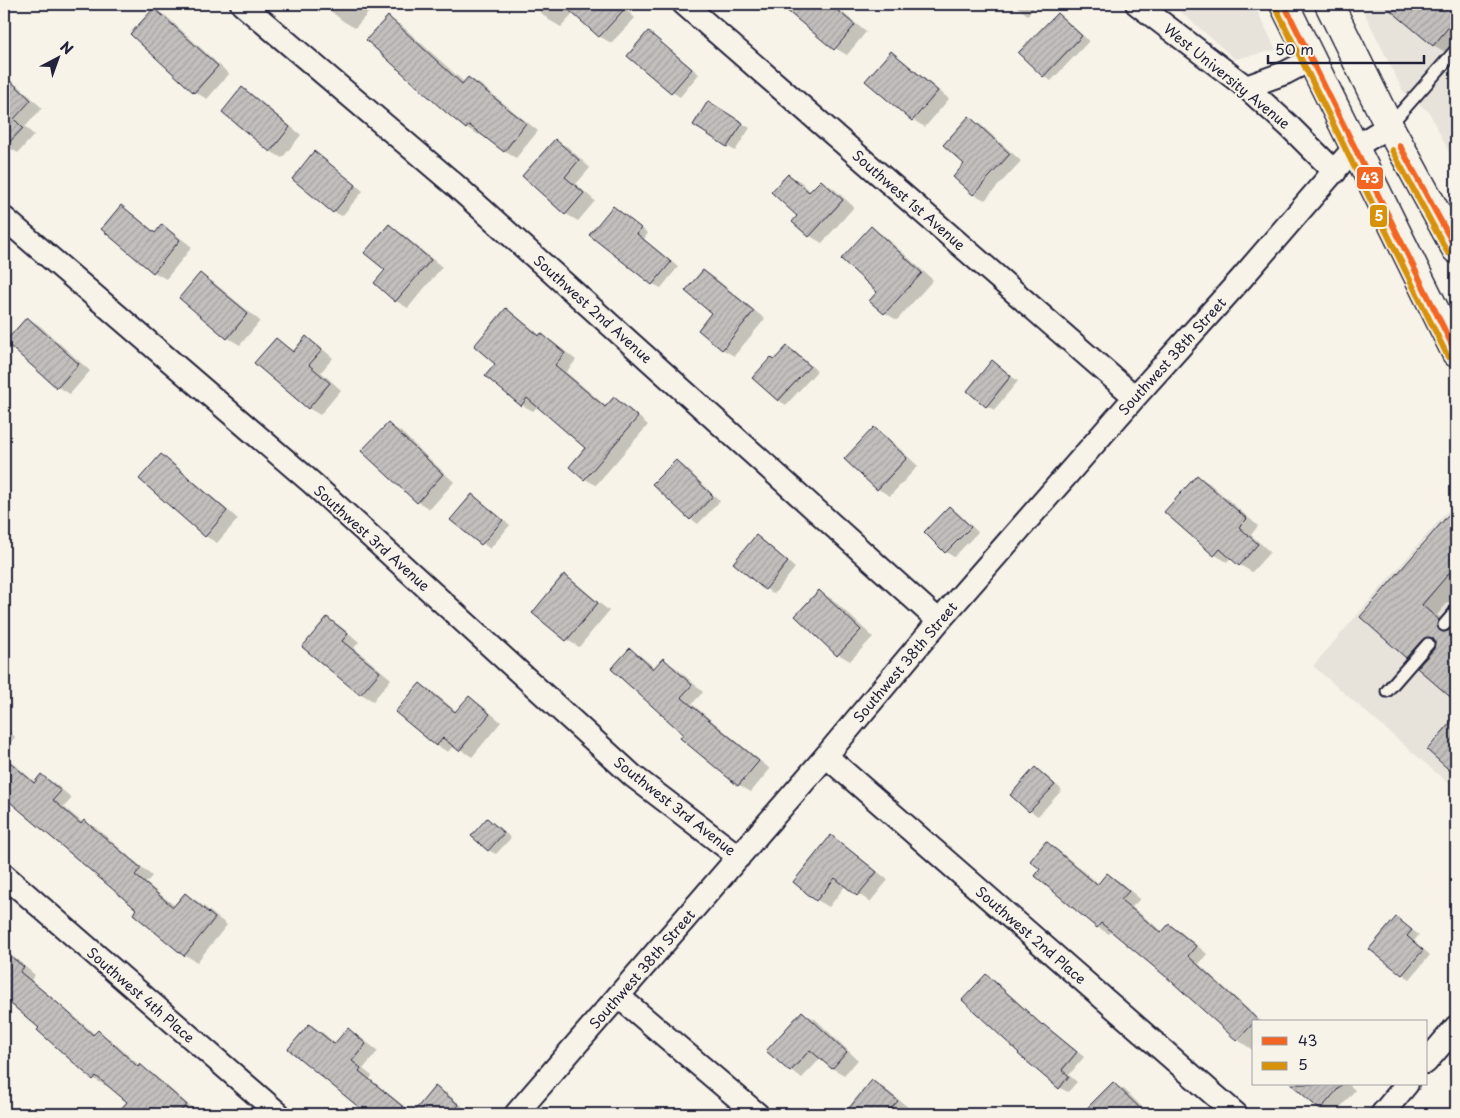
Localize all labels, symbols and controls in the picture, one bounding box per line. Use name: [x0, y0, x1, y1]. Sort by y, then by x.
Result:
street label: West University Avenue: [1159, 18, 1295, 134]
north arrow: [32, 32, 82, 82]
scale bar: [1268, 32, 1424, 64]
text: N: [56, 36, 78, 59]
text: 50 m: [1275, 37, 1314, 60]
street label: Southwest 1st Avenue: [848, 145, 970, 255]
line badge: 43: [1356, 166, 1384, 190]
text: 43: [1361, 167, 1379, 188]
line badge: 5: [1369, 204, 1388, 228]
text: 5: [1375, 205, 1384, 226]
street label: Southwest 2nd Avenue: [529, 250, 657, 368]
street label: Southwest 38th Street: [1113, 292, 1231, 420]
street label: Southwest 3rd Avenue: [309, 480, 435, 596]
street label: Southwest 38th Street: [848, 597, 962, 727]
street label: Southwest 3rd Avenue: [610, 752, 741, 861]
street label: Southwest 2nd Place: [971, 881, 1091, 989]
street label: Southwest 38th Street: [584, 905, 700, 1033]
street label: Southwest 4th Place: [83, 942, 199, 1048]
legend: [1252, 1020, 1428, 1086]
text: 43: [1298, 1028, 1317, 1051]
text: 5: [1298, 1052, 1308, 1075]

